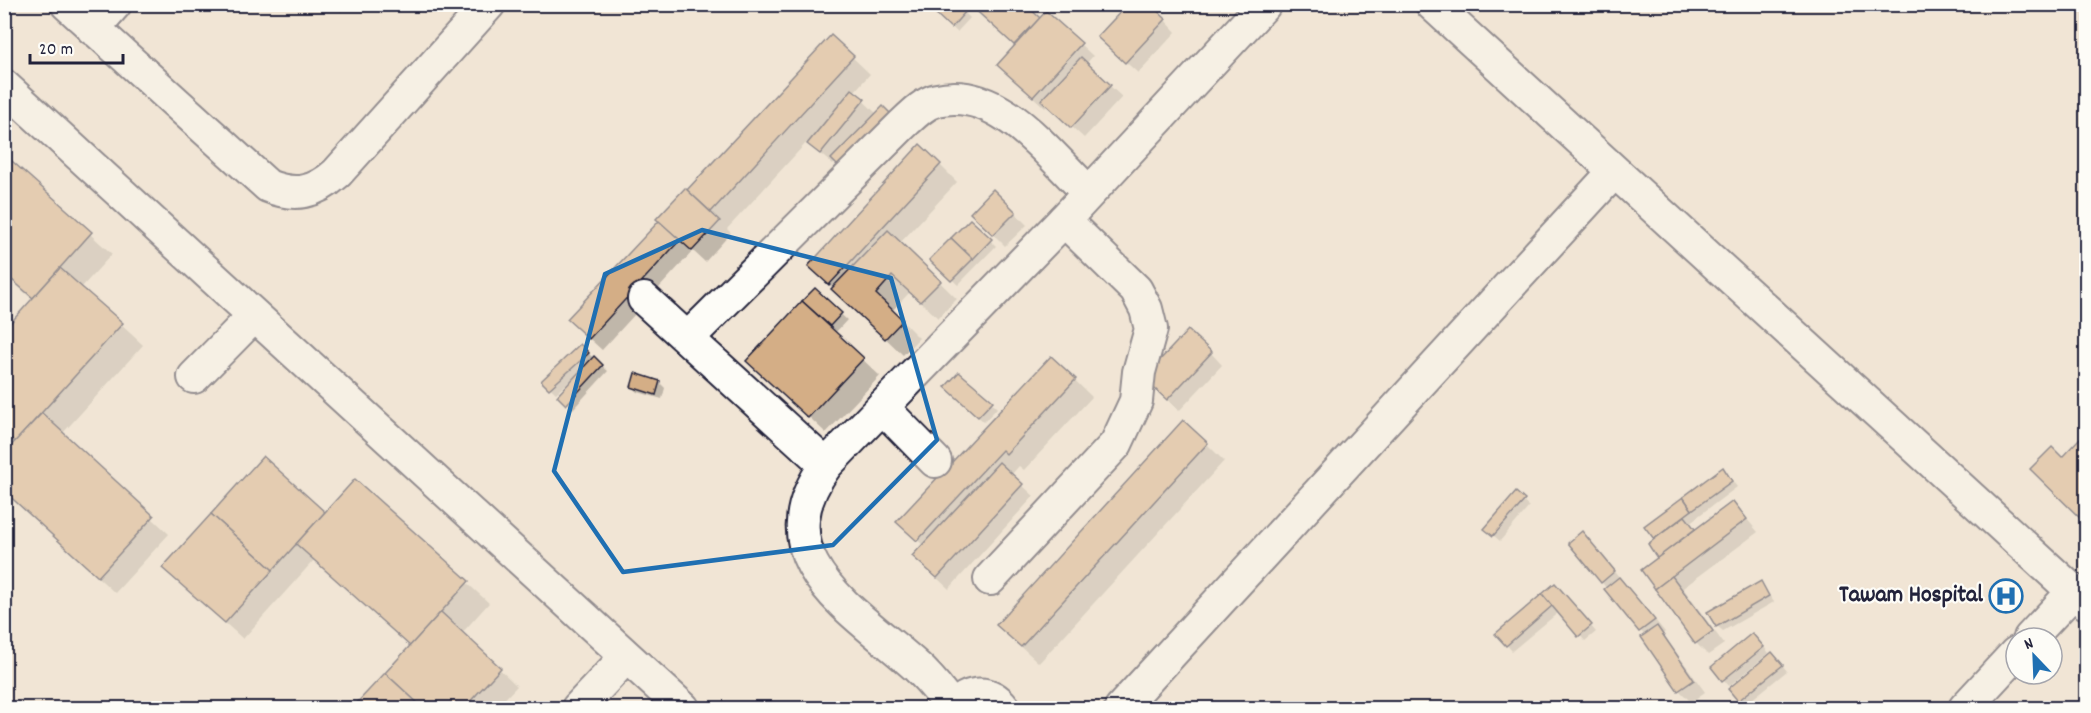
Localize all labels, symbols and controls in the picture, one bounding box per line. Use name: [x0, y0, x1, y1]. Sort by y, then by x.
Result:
scale bar: [30, 27, 123, 65]
text: 20 m: [39, 38, 73, 63]
hospital icon: Tawam Hospital: [1988, 578, 2024, 614]
place label: Tawam Hospital: [1839, 579, 1983, 613]
north arrow: [2004, 626, 2064, 686]
text: N: [2021, 632, 2037, 657]

